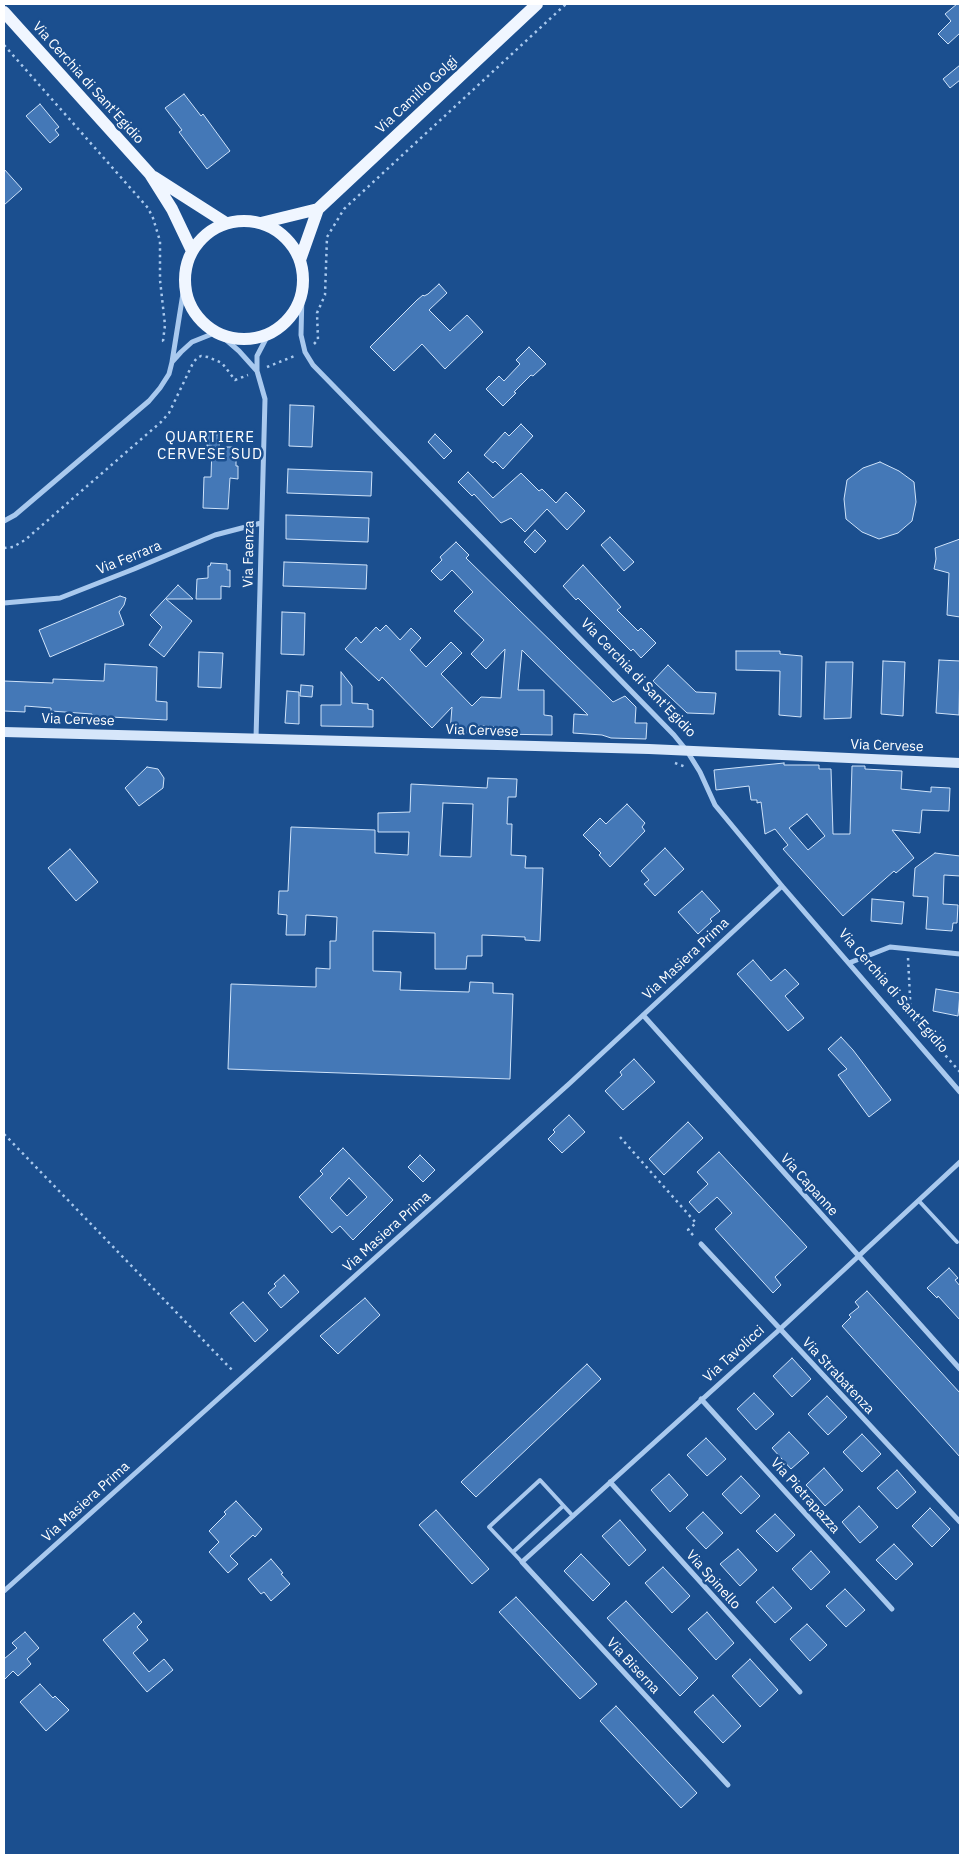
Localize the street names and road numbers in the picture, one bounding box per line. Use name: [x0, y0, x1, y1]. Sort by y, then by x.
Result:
street label: Via Cerchia di Sant'Egidio: [29, 18, 147, 148]
street label: Via Camillo Golgi: [373, 53, 461, 137]
street label: Via Faenza: [240, 520, 258, 588]
street label: Via Ferrara: [94, 537, 164, 579]
street label: Via Cerchia di Sant'Egidio: [577, 615, 699, 741]
street label: Via Cervese: [41, 710, 115, 730]
street label: Via Cervese: [445, 721, 519, 741]
street label: Via Cervese: [850, 736, 924, 756]
street label: Via Masiera Prima: [639, 915, 733, 1003]
street label: Via Cerchia di Sant'Egidio: [835, 926, 951, 1056]
street label: Via Capanne: [777, 1150, 841, 1220]
street label: Via Masiera Prima: [340, 1188, 434, 1276]
street label: Via Tavolicci: [700, 1322, 768, 1386]
street label: Via Strabatenza: [798, 1334, 878, 1418]
street label: Via Pietrapazza: [767, 1455, 843, 1537]
street label: Via Masiera Prima: [39, 1458, 133, 1546]
street label: Via Spinello: [682, 1547, 744, 1613]
street label: Via Biserna: [603, 1634, 663, 1698]

